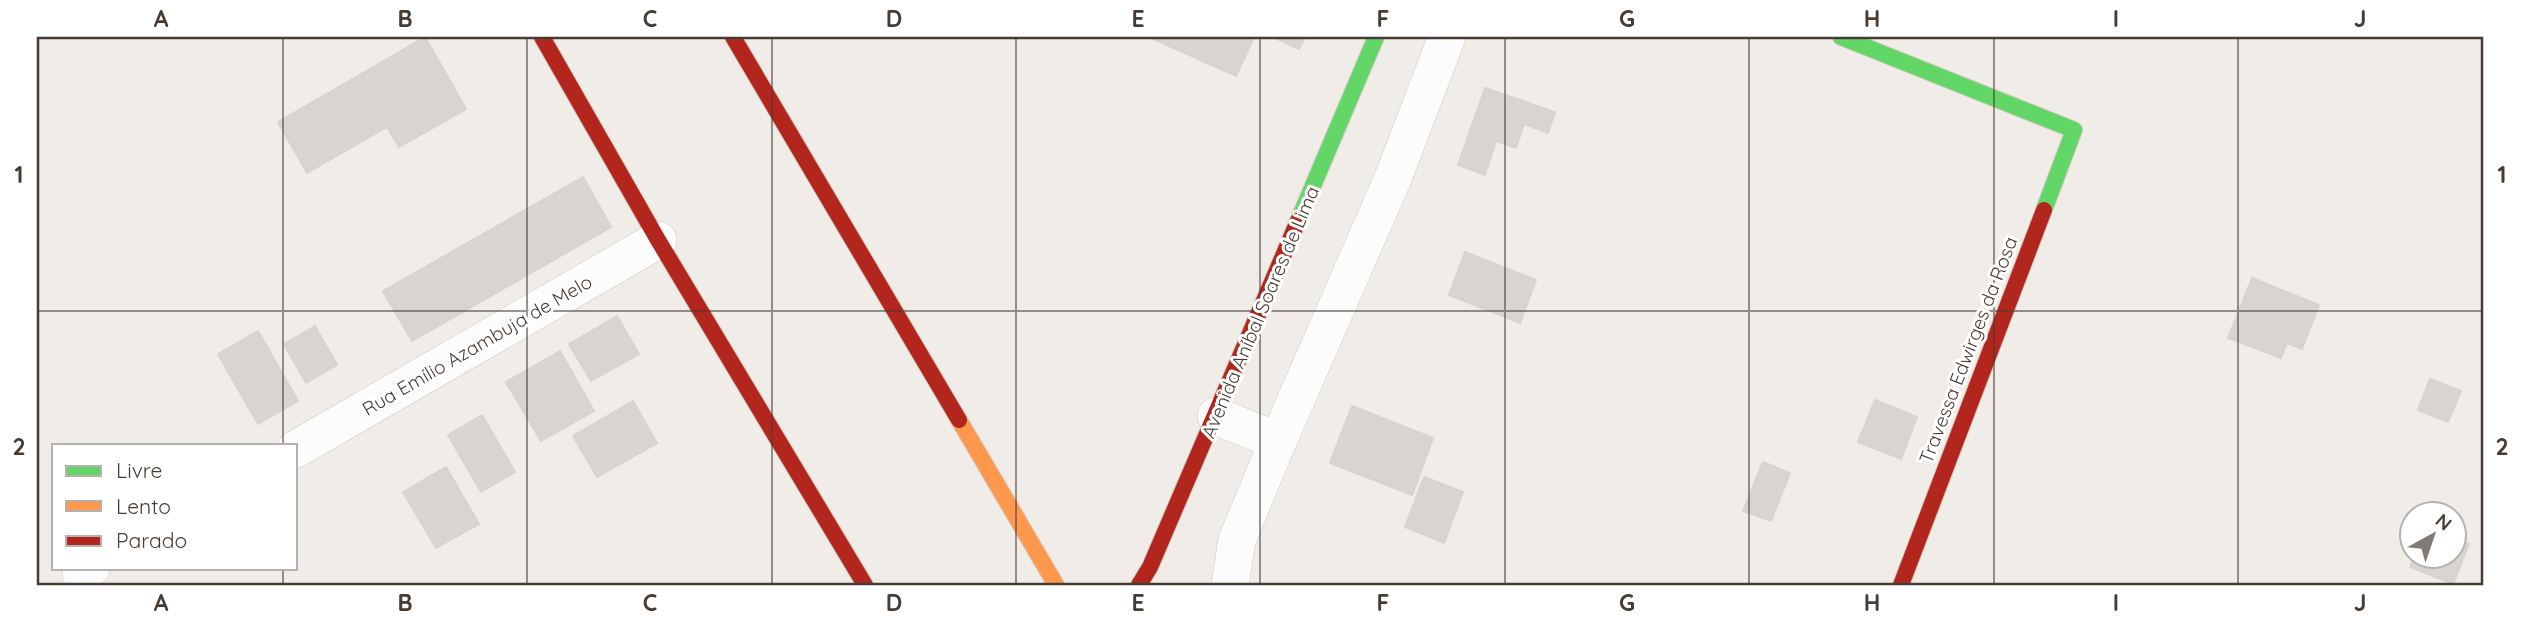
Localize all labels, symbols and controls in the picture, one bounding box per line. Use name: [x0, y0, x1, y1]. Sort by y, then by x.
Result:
text: A: [154, 4, 169, 33]
text: B: [397, 4, 413, 33]
text: C: [643, 4, 657, 33]
text: D: [886, 4, 902, 33]
text: E: [1131, 4, 1145, 33]
text: F: [1377, 4, 1389, 33]
text: G: [1619, 4, 1635, 33]
text: H: [1864, 4, 1880, 33]
text: I: [2113, 4, 2119, 33]
text: J: [2354, 4, 2366, 33]
text: 1: [15, 160, 23, 189]
text: 1: [2498, 160, 2506, 189]
street label: Avenida Aníbal Soares de Lima: [1196, 182, 1324, 442]
street label: Travessa Edwirges da Rosa: [1914, 233, 2022, 467]
street label: Rua Emílio Azambuja de Melo: [358, 269, 596, 421]
text: 2: [12, 432, 26, 461]
text: 2: [2495, 432, 2509, 461]
legend: [52, 444, 298, 570]
text: Livre: [116, 457, 162, 483]
text: Lento: [116, 493, 171, 519]
north arrow: [2398, 500, 2468, 570]
text: N: [2431, 508, 2457, 536]
text: Parado: [116, 527, 187, 553]
text: A: [154, 588, 169, 617]
text: B: [397, 588, 413, 617]
text: C: [643, 588, 657, 617]
text: D: [886, 588, 902, 617]
text: E: [1131, 588, 1145, 617]
text: F: [1377, 588, 1389, 617]
text: G: [1619, 588, 1635, 617]
text: H: [1864, 588, 1880, 617]
text: I: [2113, 588, 2119, 617]
text: J: [2354, 588, 2366, 617]

